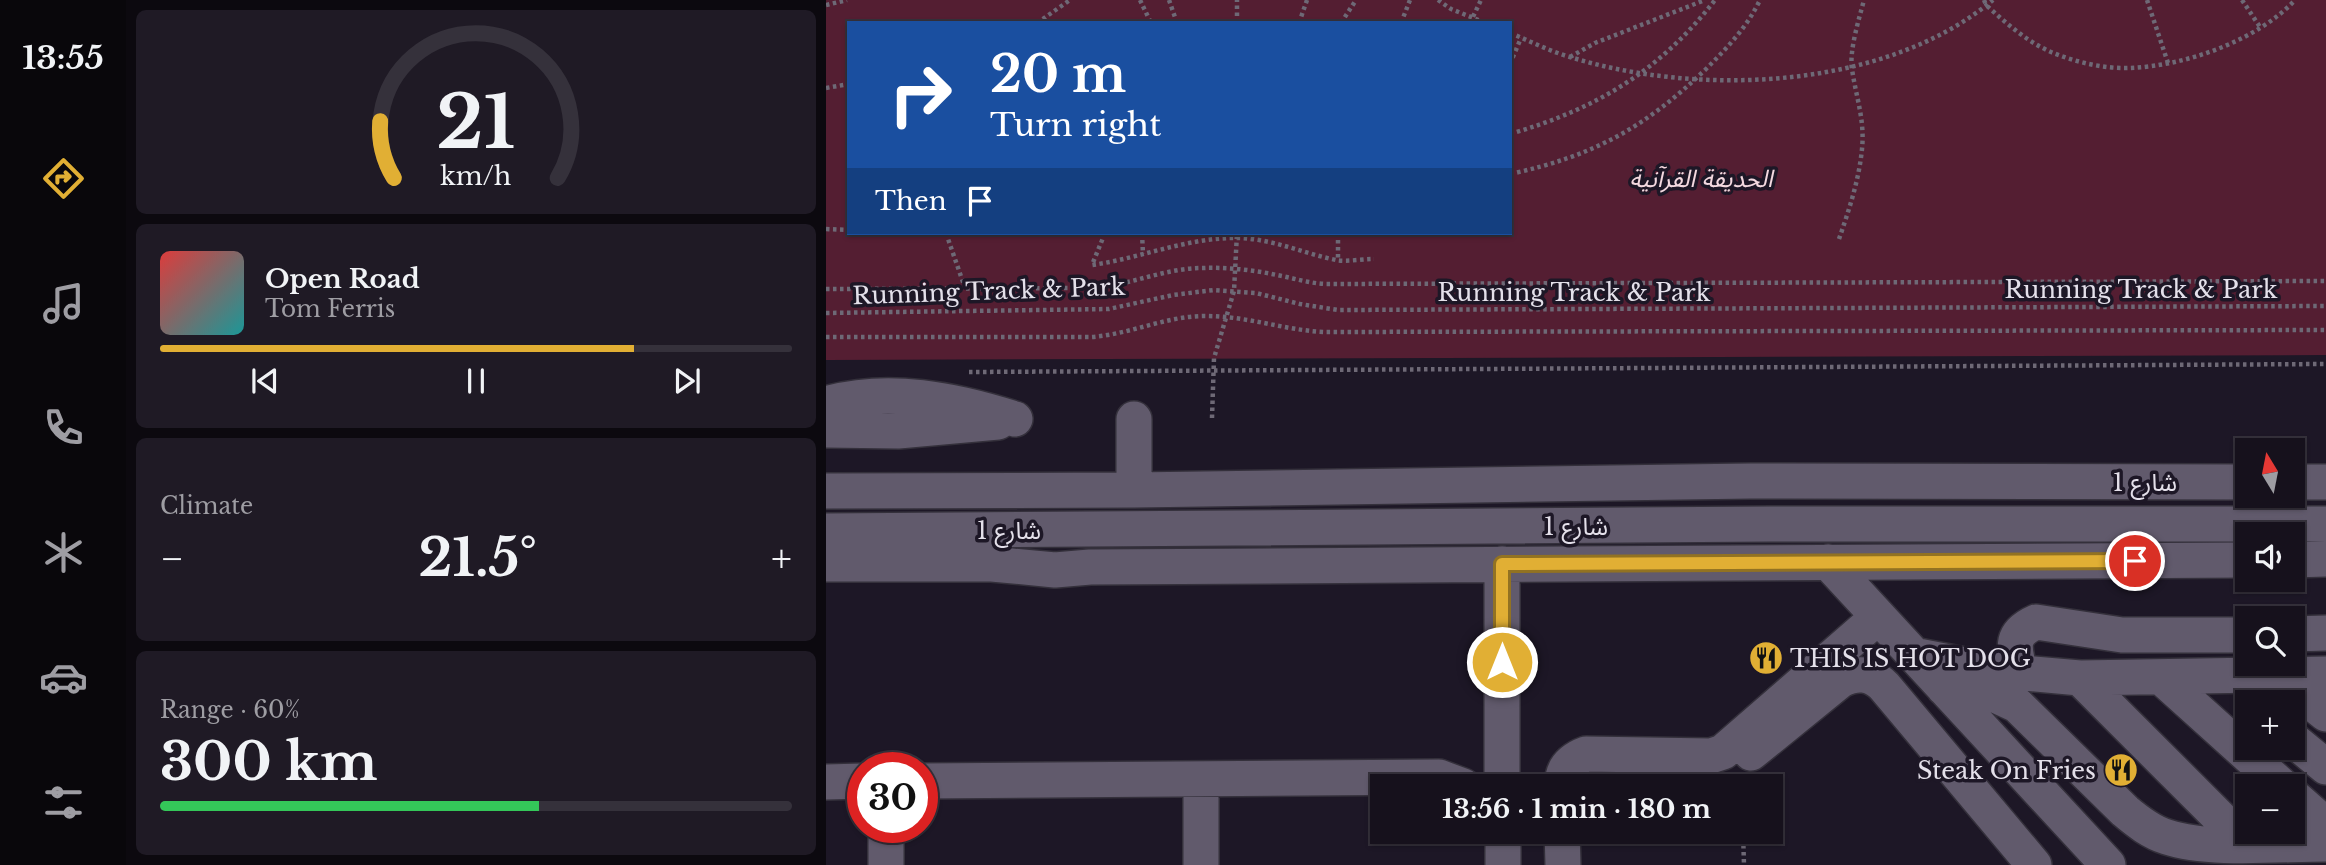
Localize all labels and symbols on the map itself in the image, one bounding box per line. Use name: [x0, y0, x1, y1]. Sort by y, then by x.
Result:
park label: الحديقة القرآنية: [1630, 164, 1775, 193]
street label: Running Track & Park: [852, 272, 1126, 310]
street label: Running Track & Park: [2004, 275, 2278, 304]
street label: Running Track & Park: [1437, 278, 1711, 307]
north arrow: [2235, 438, 2305, 508]
street label: شارع 1: [2113, 468, 2177, 500]
street label: شارع 1: [1544, 512, 1608, 544]
street label: شارع 1: [977, 516, 1041, 548]
pin: [2105, 531, 2165, 591]
position arrow: [1465, 625, 1539, 699]
restaurant icon: THIS IS HOT DOG: [1747, 639, 1785, 677]
place label: THIS IS HOT DOG: [1790, 644, 2031, 673]
restaurant icon: Steak On Fries: [2102, 751, 2140, 789]
speed limit sign: 30: [847, 752, 938, 843]
place label: Steak On Fries: [1917, 756, 2096, 785]

